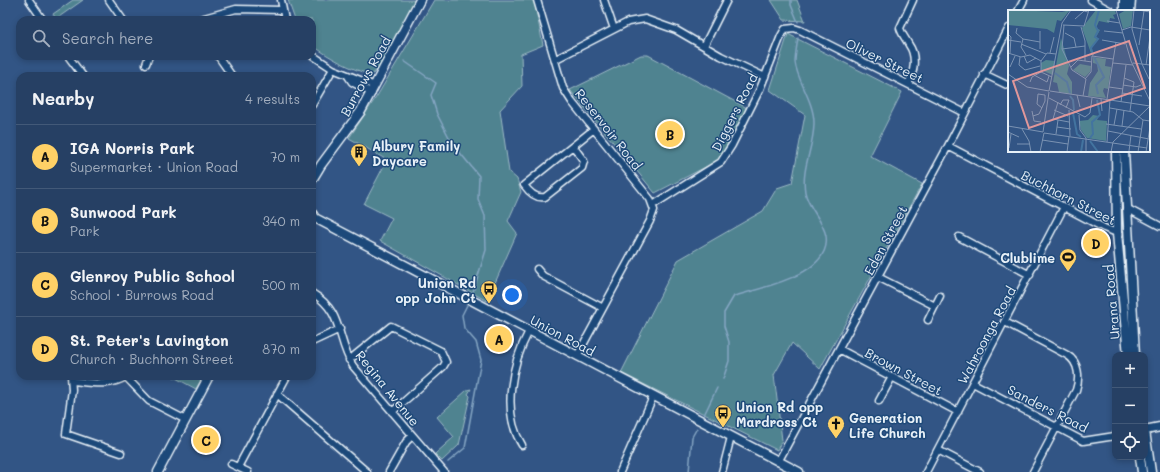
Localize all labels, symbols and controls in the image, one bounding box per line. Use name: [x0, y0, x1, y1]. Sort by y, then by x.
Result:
inset map: [1008, 10, 1150, 152]
search box: [16, 16, 316, 60]
icon: search: [30, 27, 52, 49]
text: Search here: [62, 28, 153, 48]
street label: Burrows Road: [336, 33, 394, 119]
street label: Oliver Street: [843, 34, 927, 86]
street label: Diggers Road: [707, 70, 761, 154]
street label: Reservoir Road: [572, 85, 646, 173]
text: Nearby: [32, 87, 94, 109]
text: 4 results: [245, 90, 300, 107]
pin: B: [657, 119, 683, 149]
place label: Albury Family Daycare: [372, 137, 460, 170]
text: IGA Norris Park: [70, 138, 195, 158]
building icon: Albury Family Daycare: [349, 142, 369, 167]
text: A: [40, 148, 50, 165]
text: 70 m: [270, 148, 300, 165]
text: Supermarket · Union Road: [70, 158, 238, 175]
street label: Buchhorn Street: [1019, 166, 1120, 228]
text: Sunwood Park: [70, 202, 177, 222]
street label: Eden Street: [860, 202, 911, 278]
text: B: [41, 212, 49, 229]
text: 340 m: [262, 212, 300, 229]
text: Park: [70, 222, 99, 239]
pin: D: [1083, 228, 1109, 258]
sports icon: Clublime: [1058, 247, 1078, 272]
place label: Clublime: [1000, 249, 1055, 266]
street label: Urana Road: [1099, 264, 1123, 340]
text: Glenroy Public School: [70, 266, 235, 286]
place label: Union Rd opp John Ct: [395, 274, 476, 306]
text: C: [40, 276, 50, 293]
text: 500 m: [262, 276, 300, 293]
bus stop icon: Union Rd opp John Ct: [479, 279, 499, 304]
street label: Wahroonga Road: [953, 283, 1019, 387]
your location: [502, 285, 522, 305]
text: School · Burrows Road: [70, 286, 214, 303]
street label: Union Road: [528, 311, 598, 359]
pin: A: [486, 324, 512, 354]
text: St. Peter's Lavington: [70, 330, 229, 350]
text: D: [40, 340, 50, 357]
text: 870 m: [262, 340, 300, 357]
street label: Brown Street: [862, 344, 946, 399]
street label: Regina Avenue: [352, 347, 424, 429]
text: Church · Buchhorn Street: [70, 350, 234, 367]
map controls: [1112, 352, 1148, 460]
button: +: [1112, 352, 1148, 388]
street label: Sanders Road: [1005, 380, 1091, 436]
button: −: [1112, 388, 1148, 424]
place label: Union Rd opp Mardross Ct: [736, 398, 823, 430]
bus stop icon: Union Rd opp Mardross Ct: [713, 403, 733, 428]
place label: Generation Life Church: [849, 409, 926, 441]
church icon: Generation Life Church: [826, 414, 846, 439]
button: locate: [1112, 424, 1148, 460]
pin: C: [193, 425, 219, 455]

